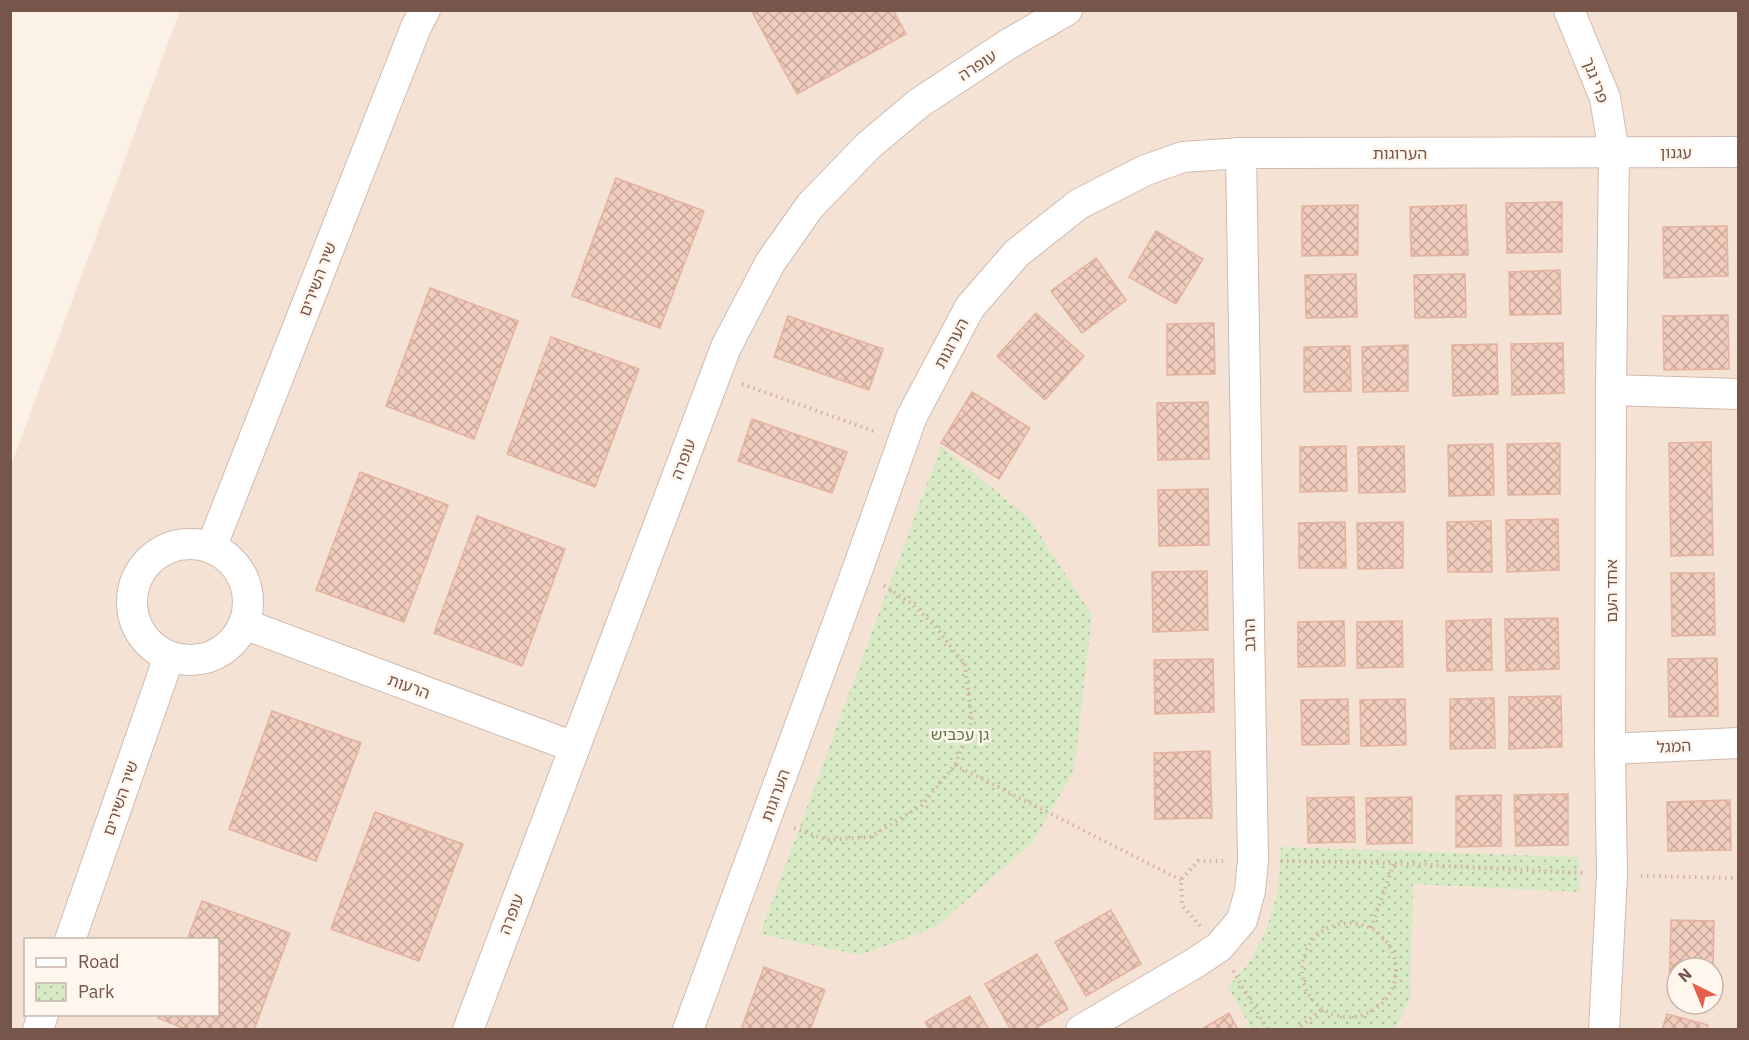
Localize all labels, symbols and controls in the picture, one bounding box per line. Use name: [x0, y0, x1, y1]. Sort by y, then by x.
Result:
street label: עופרה: [954, 45, 1000, 85]
street label: פרי גנך: [1579, 54, 1613, 106]
street label: עגנון: [1660, 142, 1692, 162]
street label: הערוגות: [1373, 143, 1427, 163]
street label: שיר השירים: [294, 239, 340, 319]
street label: הערוגות: [929, 314, 973, 372]
street label: עופרה: [666, 436, 700, 482]
street label: אחד העם: [1601, 559, 1621, 623]
street label: הרגב: [1239, 618, 1259, 652]
street label: הרעות: [385, 669, 433, 703]
park label: גן עכביש: [931, 724, 989, 744]
street label: המגל: [1656, 735, 1692, 757]
street label: שיר השירים: [98, 758, 142, 838]
street label: הערוגות: [756, 766, 794, 824]
street label: עופרה: [494, 891, 528, 937]
legend: [24, 938, 219, 1016]
text: Road: [78, 950, 119, 973]
north arrow: [1665, 956, 1725, 1016]
text: N: [1674, 964, 1696, 986]
text: Park: [78, 980, 115, 1003]

